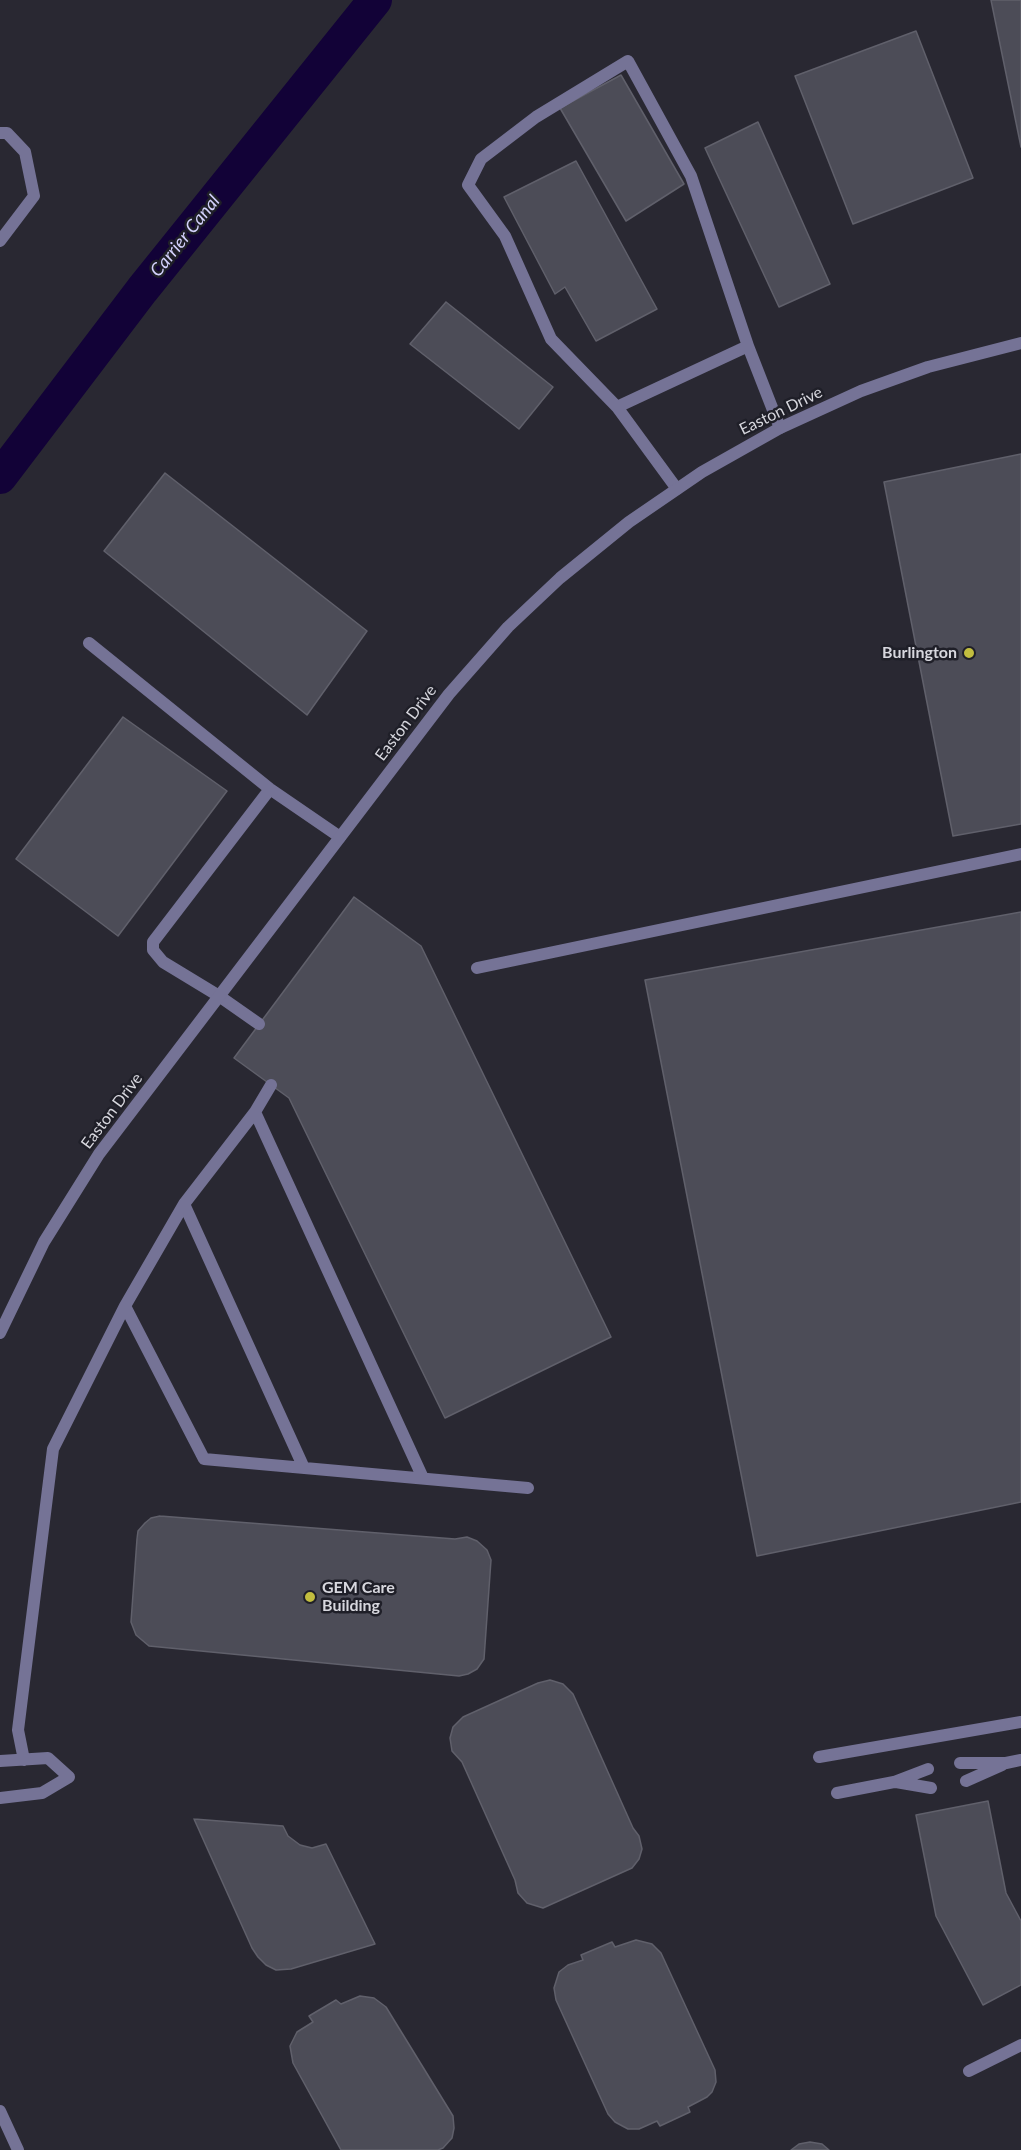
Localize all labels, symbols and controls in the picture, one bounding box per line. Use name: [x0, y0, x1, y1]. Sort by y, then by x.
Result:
water label: Carrier Canal: [146, 191, 224, 281]
street label: Easton Drive: [736, 383, 826, 439]
place label: Burlington: [882, 643, 957, 663]
marker: Burlington: [962, 646, 976, 660]
street label: Easton Drive: [371, 681, 441, 765]
street label: Easton Drive: [77, 1069, 147, 1153]
place label: GEM Care Building: [322, 1578, 395, 1616]
marker: GEM Care Building: [303, 1590, 317, 1604]

